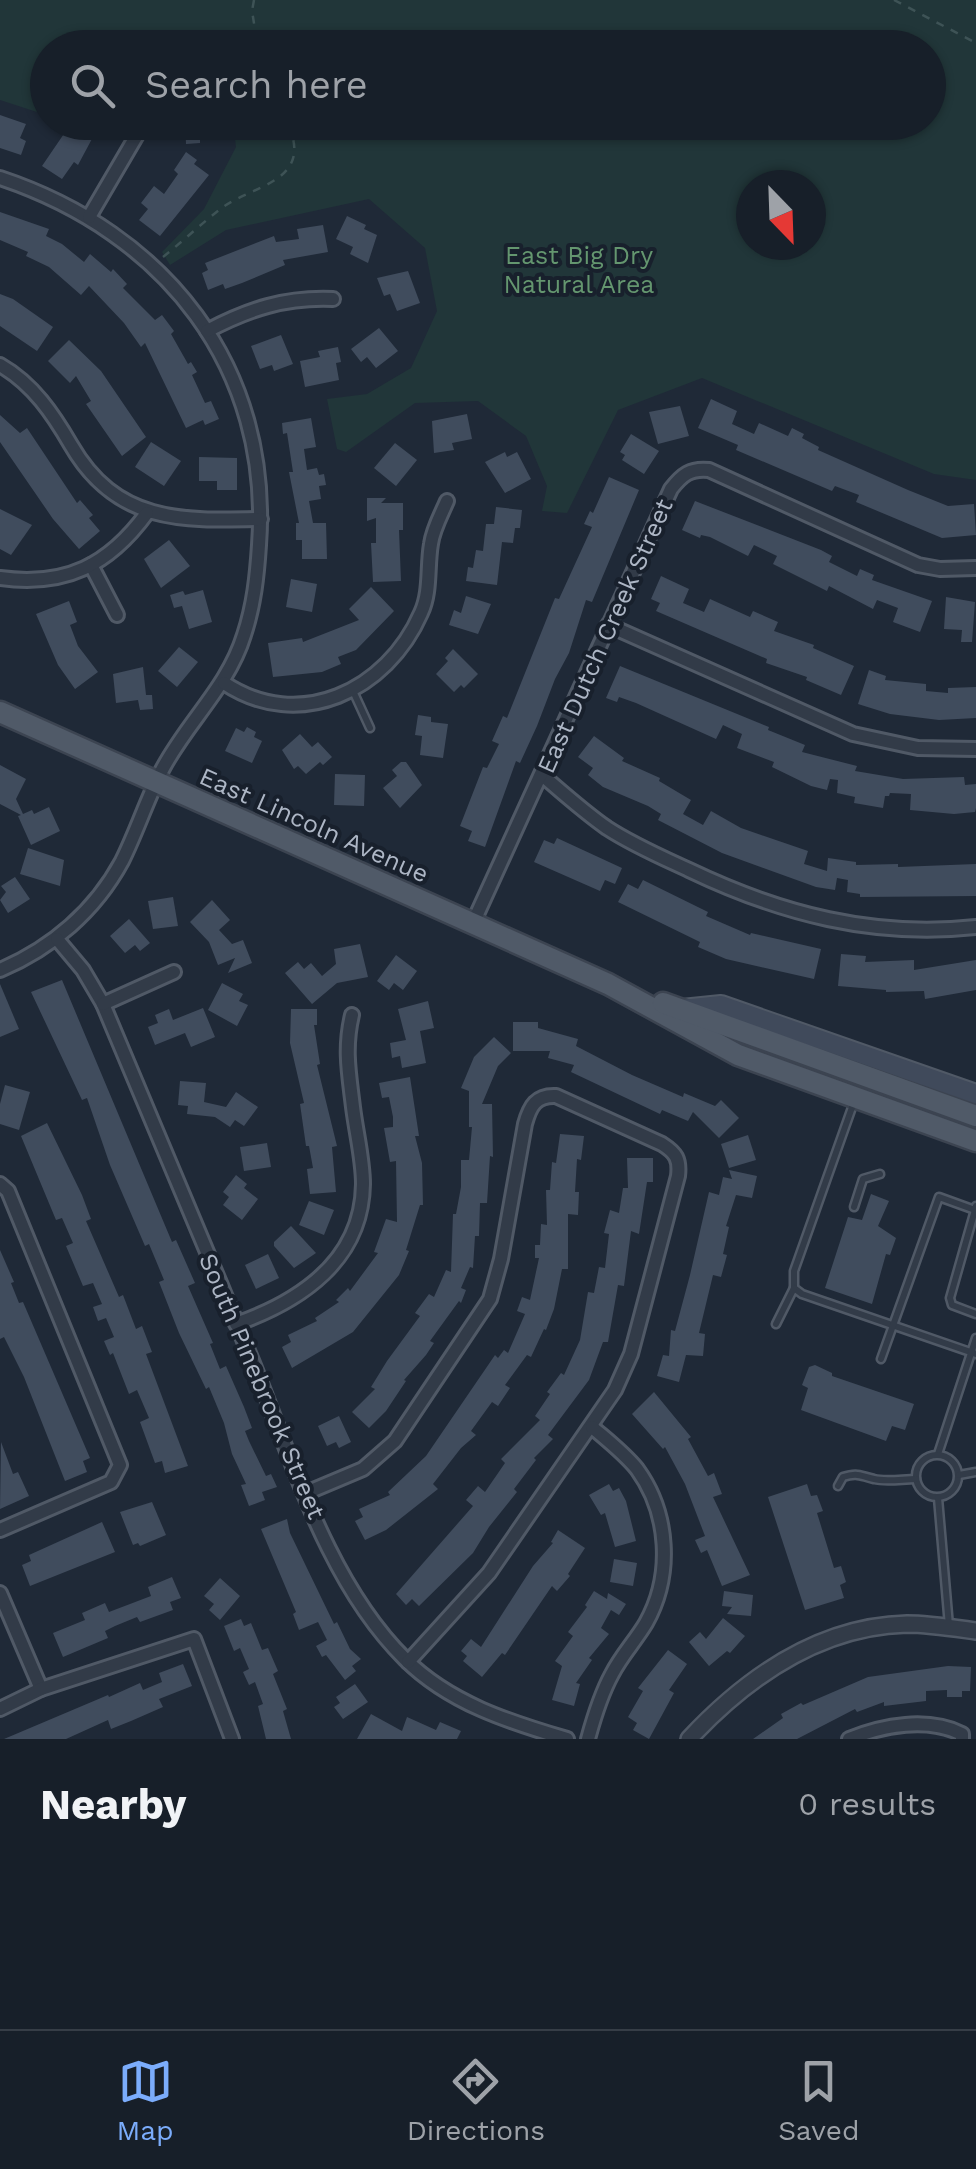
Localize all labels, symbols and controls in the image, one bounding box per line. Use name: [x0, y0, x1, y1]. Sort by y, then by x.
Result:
search box: [30, 30, 946, 140]
icon: search: [65, 58, 120, 113]
text: Search here: [145, 63, 368, 107]
north arrow: [736, 170, 826, 260]
park label: East Big Dry Natural Area: [504, 241, 654, 299]
street label: East Dutch Creek Street: [531, 494, 679, 778]
street label: East Lincoln Avenue: [195, 761, 433, 889]
street label: South Pinebrook Street: [193, 1249, 331, 1524]
text: Nearby: [40, 1780, 187, 1829]
text: 0 results: [798, 1785, 936, 1823]
tab: Map: [117, 2054, 174, 2147]
tab: Directions: [407, 2054, 545, 2147]
tab: Saved: [778, 2054, 859, 2147]

